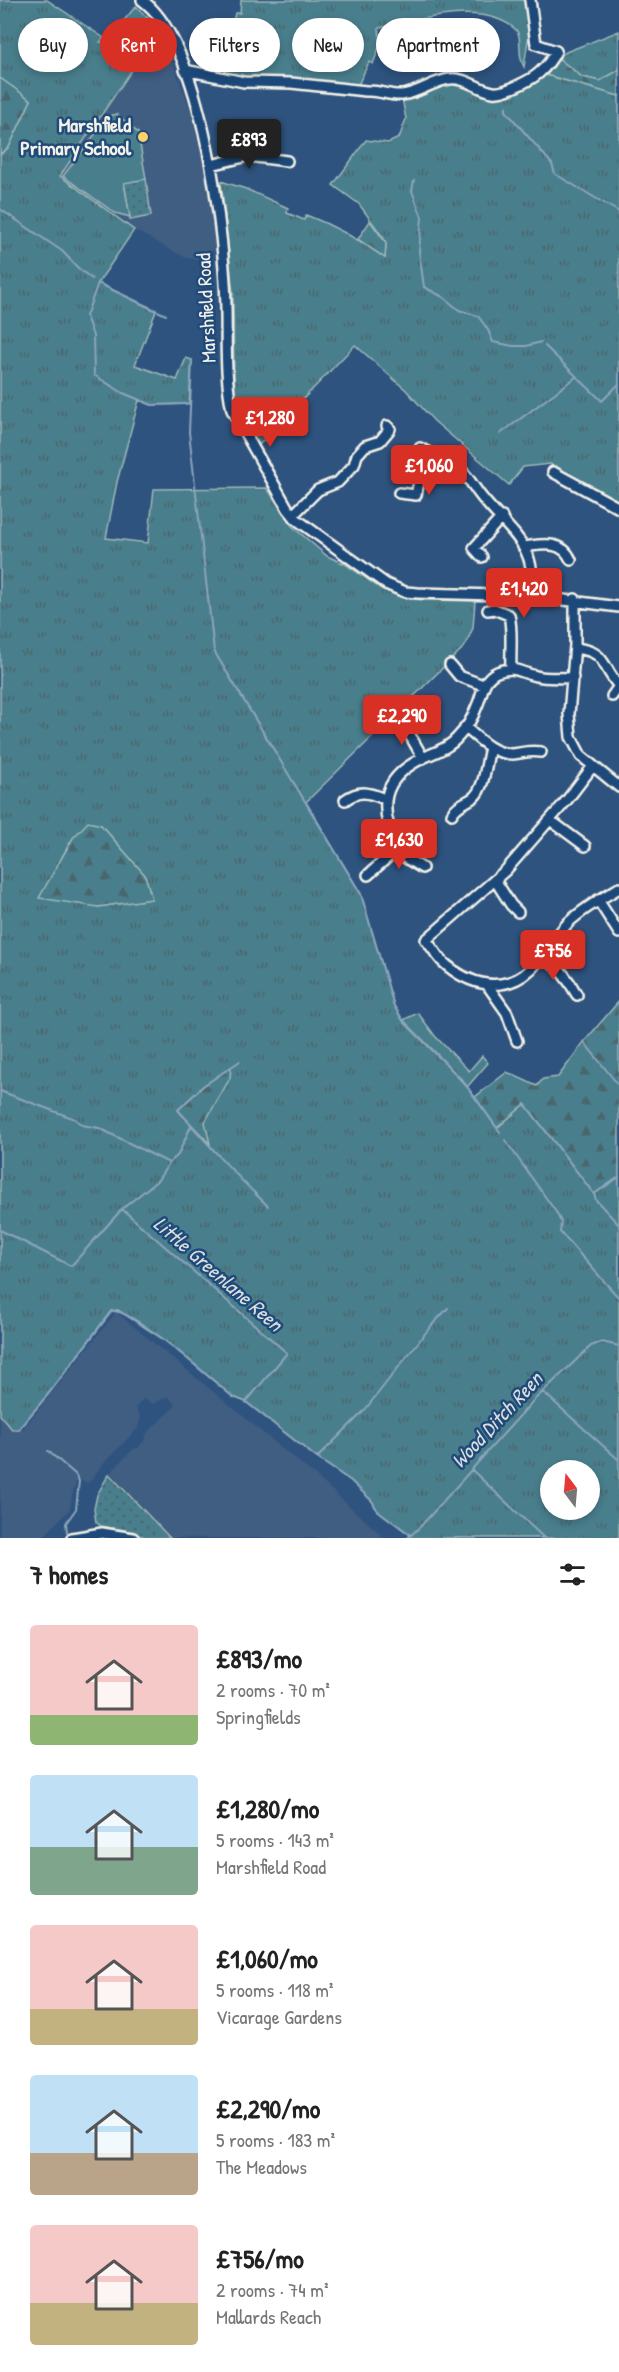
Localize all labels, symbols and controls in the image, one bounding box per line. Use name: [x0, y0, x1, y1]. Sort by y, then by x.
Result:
chip: Buy: [18, 18, 88, 72]
chip: Rent: [100, 18, 177, 72]
chip: Filters: [189, 18, 280, 72]
chip: New: [292, 18, 364, 72]
chip: Apartment: [376, 18, 500, 72]
place label: Marshfield Primary School: [20, 111, 132, 162]
pin: £893: [213, 119, 285, 170]
text: £893: [231, 125, 267, 152]
marker: Marshfield Primary School: [136, 130, 150, 144]
street label: Marshfield Road: [189, 252, 222, 364]
pin: £1,280: [221, 397, 319, 448]
text: £1,280: [245, 403, 295, 430]
pin: £1,060: [380, 445, 478, 496]
text: £1,060: [405, 451, 453, 478]
pin: £1,420: [475, 568, 573, 619]
text: £1,420: [500, 574, 548, 601]
pin: £2,290: [353, 695, 451, 746]
text: £2,290: [377, 701, 427, 728]
pin: £1,630: [350, 819, 448, 870]
text: £1,630: [375, 825, 423, 852]
pin: £756: [517, 930, 589, 981]
text: £756: [534, 936, 572, 963]
water label: Little Greenlane Reen: [148, 1209, 290, 1339]
water label: Wood Ditch Reen: [444, 1364, 550, 1474]
north arrow: [540, 1460, 600, 1520]
map controls: [540, 1460, 600, 1520]
text: 7 homes: [30, 1557, 108, 1592]
icon: filters: [556, 1558, 589, 1591]
text: £893/mo: [216, 1641, 302, 1676]
icon: home: [78, 1649, 150, 1721]
text: 2 rooms · 70 m²: [216, 1676, 330, 1703]
text: Springfields: [216, 1703, 301, 1730]
text: £1,280/mo: [216, 1791, 319, 1826]
icon: home: [78, 1799, 150, 1871]
text: 5 rooms · 143 m²: [216, 1826, 334, 1853]
text: Marshfield Road: [216, 1853, 326, 1880]
text: £1,060/mo: [216, 1941, 318, 1976]
icon: home: [78, 1949, 150, 2021]
text: 5 rooms · 118 m²: [216, 1976, 333, 2003]
text: Vicarage Gardens: [216, 2003, 342, 2030]
text: £2,290/mo: [216, 2091, 320, 2126]
icon: home: [78, 2099, 150, 2171]
text: 5 rooms · 183 m²: [216, 2126, 335, 2153]
text: The Meadows: [216, 2153, 307, 2180]
text: £756/mo: [216, 2241, 304, 2276]
icon: home: [78, 2249, 150, 2321]
text: 2 rooms · 74 m²: [216, 2276, 328, 2303]
text: Mallards Reach: [216, 2303, 321, 2330]

